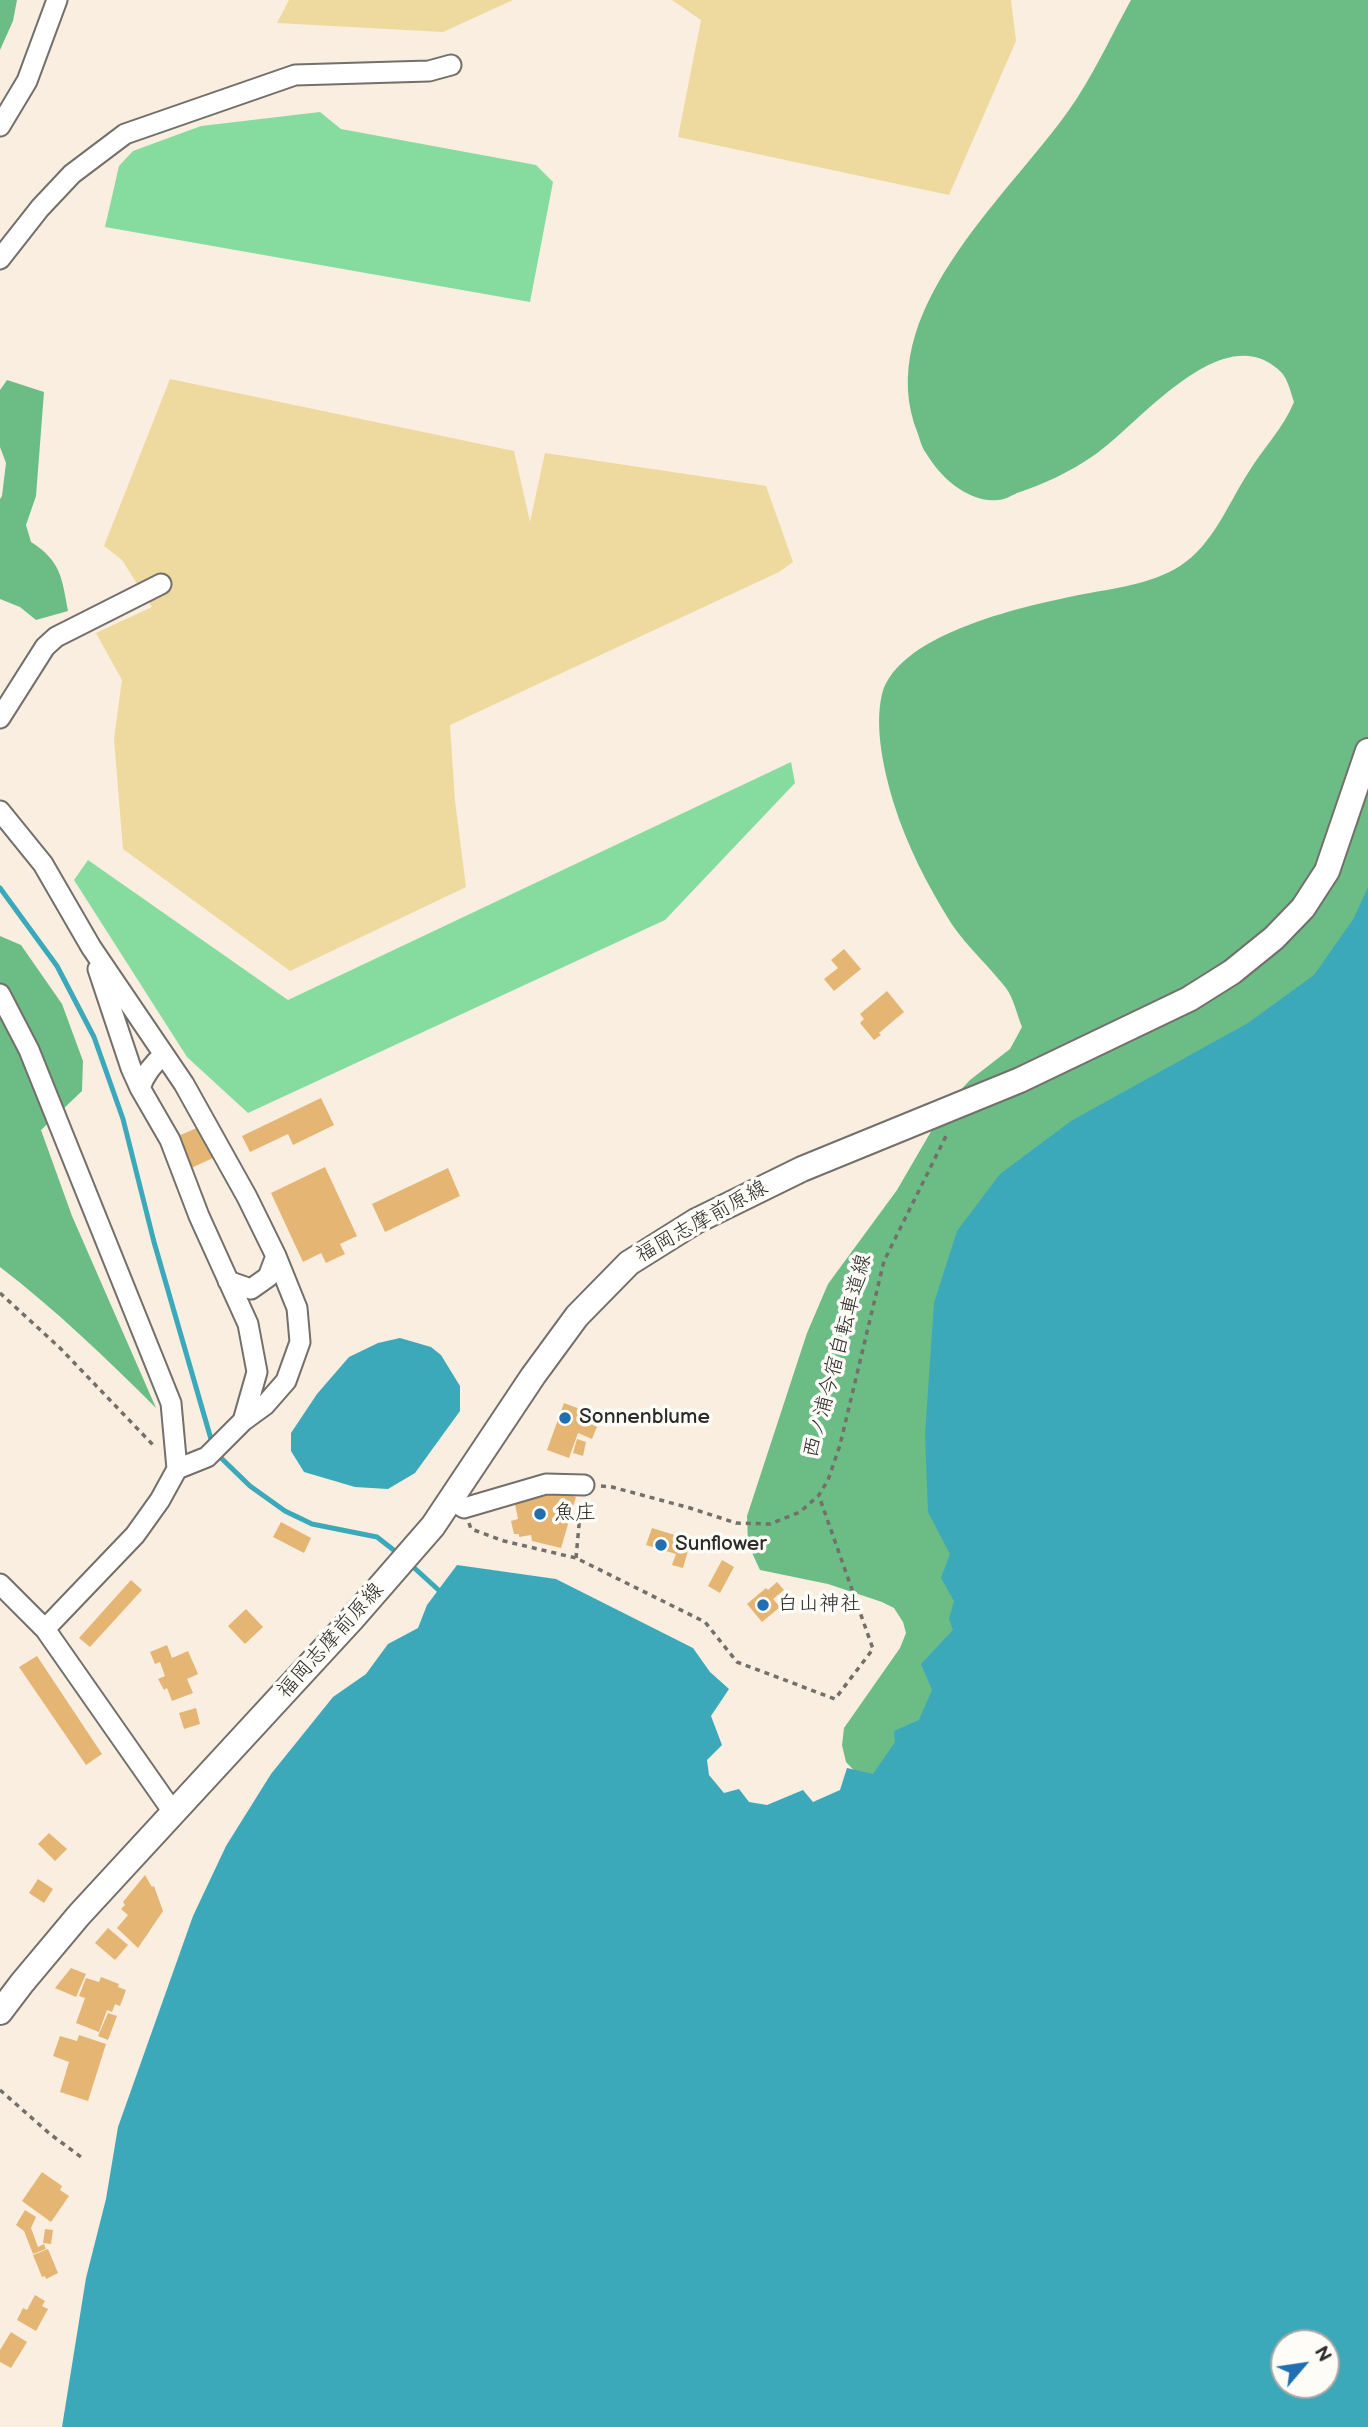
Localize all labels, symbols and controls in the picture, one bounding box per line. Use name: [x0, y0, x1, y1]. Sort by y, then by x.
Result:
street label: 福岡志摩前原線: [632, 1175, 772, 1269]
street label: 西ノ浦今宿自転車道線: [799, 1251, 877, 1461]
place label: Sonnenblume: [579, 1405, 710, 1431]
marker: Sonnenblume: [557, 1410, 573, 1426]
place label: 魚庄: [554, 1501, 596, 1527]
marker: 魚庄: [532, 1506, 548, 1522]
place label: Sunflower: [675, 1532, 767, 1558]
marker: Sunflower: [653, 1537, 669, 1553]
street label: 福岡志摩前原線: [272, 1578, 390, 1704]
place label: 白山神社: [777, 1592, 861, 1618]
marker: 白山神社: [755, 1597, 771, 1613]
north arrow: [1270, 2329, 1340, 2399]
text: N: [1309, 2343, 1336, 2366]

